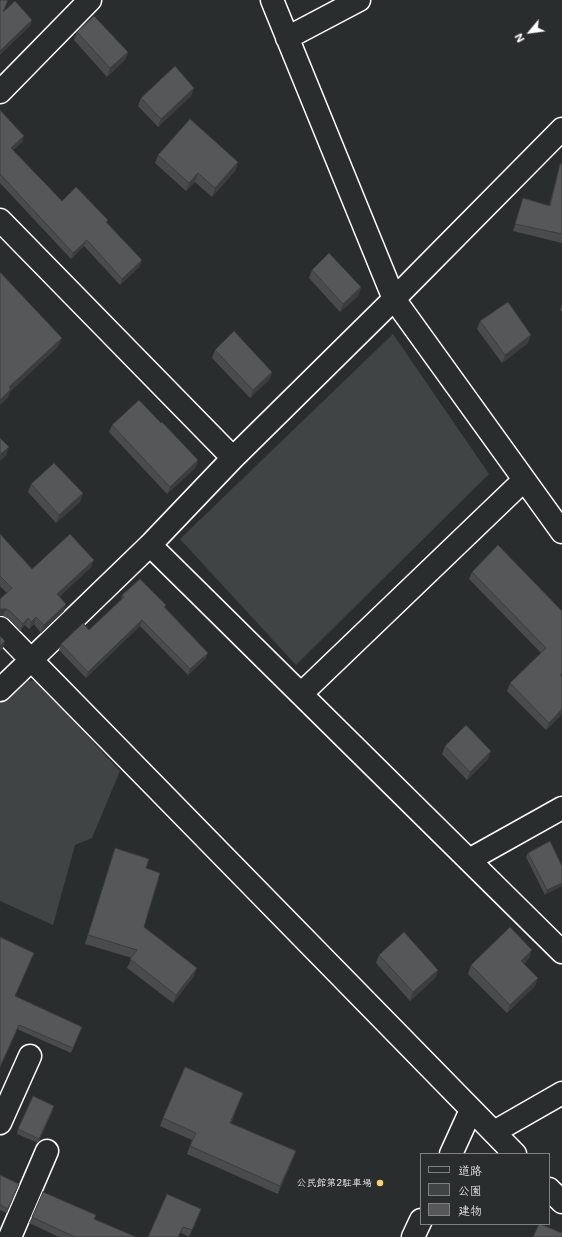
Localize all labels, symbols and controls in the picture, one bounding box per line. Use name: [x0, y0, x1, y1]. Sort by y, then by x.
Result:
north arrow: [510, 12, 550, 52]
text: N: [510, 31, 528, 45]
legend: [420, 1153, 550, 1225]
text: 道路: [458, 1162, 482, 1178]
place label: 公民館第2駐車場: [296, 1177, 372, 1189]
marker: 公民館第2駐車場: [375, 1178, 385, 1188]
text: 公園: [458, 1182, 482, 1198]
text: 建物: [458, 1202, 482, 1218]

